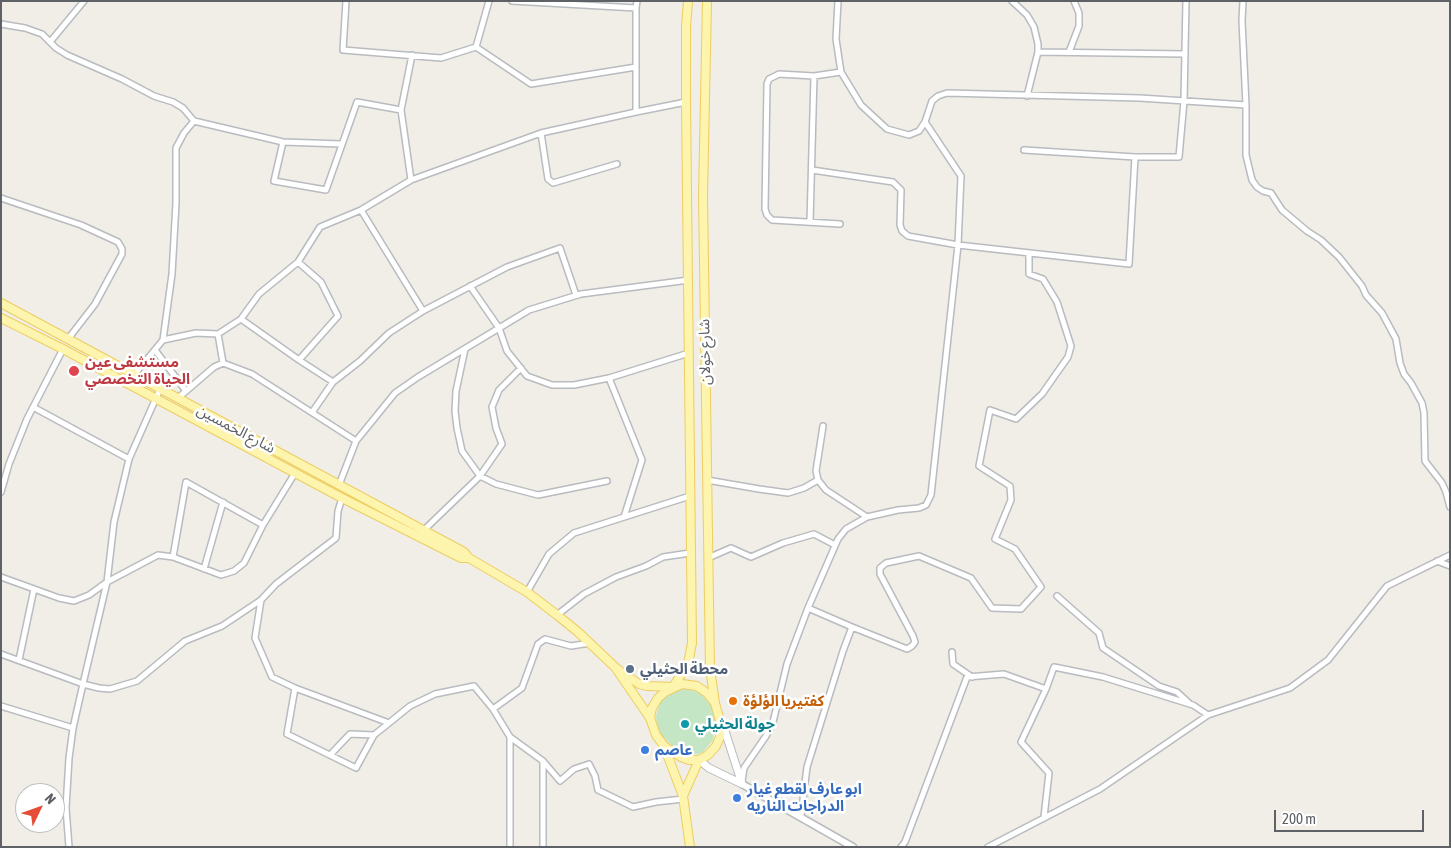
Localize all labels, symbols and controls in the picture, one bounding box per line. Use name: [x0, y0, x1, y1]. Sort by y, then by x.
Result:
street label: شارع خولان: [695, 319, 715, 385]
place label: مستشفى عين الحياة التخصصي: [85, 353, 190, 388]
marker: مستشفى عين الحياة التخصصي: [67, 364, 81, 378]
street label: شارع الخمسين: [194, 401, 278, 457]
place label: محطة الحثيلي: [640, 660, 728, 678]
marker: محطة الحثيلي: [624, 663, 636, 675]
place label: كفتيريا الؤلؤة: [743, 692, 824, 710]
marker: كفتيريا الؤلؤة: [727, 695, 739, 707]
place label: جولة الحثيلي: [695, 715, 775, 733]
marker: جولة الحثيلي: [679, 718, 691, 730]
place label: عاصم: [655, 741, 693, 759]
marker: عاصم: [639, 744, 651, 756]
place label: ابو عارف لقطع غيار الدراجات الناريه: [747, 780, 862, 815]
north arrow: [15, 783, 65, 833]
text: N: [42, 790, 59, 807]
marker: ابو عارف لقطع غيار الدراجات الناريه: [731, 792, 743, 804]
scale bar: [1276, 800, 1426, 832]
text: 200 m: [1282, 810, 1316, 827]

